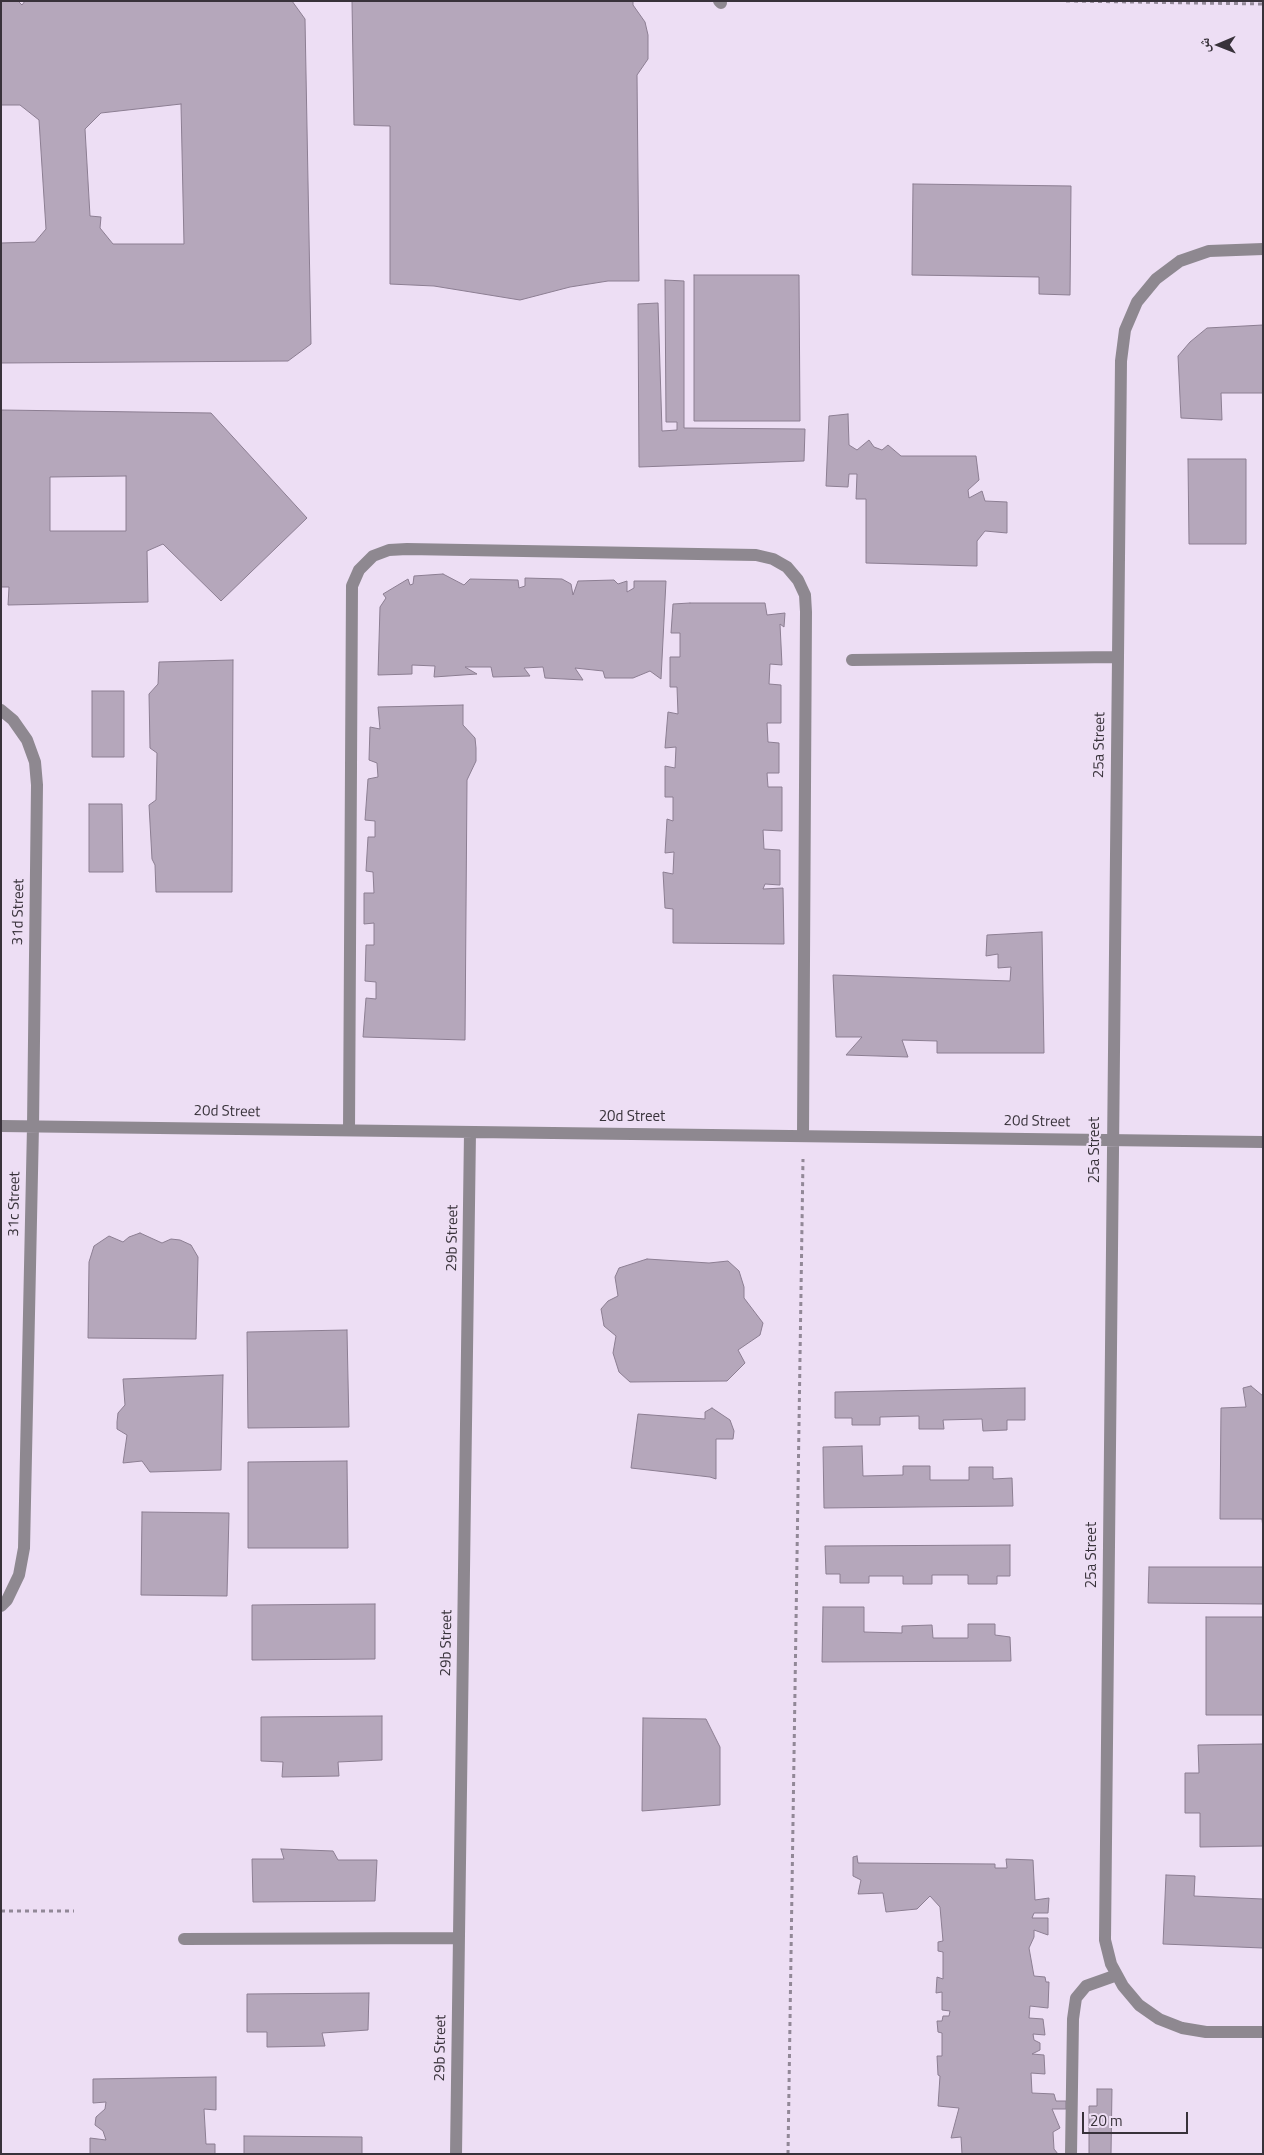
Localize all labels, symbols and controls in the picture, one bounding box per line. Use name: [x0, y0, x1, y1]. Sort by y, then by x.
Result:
north arrow: [1194, 20, 1244, 70]
text: ش: [1193, 38, 1214, 53]
street label: 25a Street: [1090, 712, 1110, 778]
street label: 31d Street: [9, 878, 29, 946]
street label: 20d Street: [193, 1102, 261, 1122]
street label: 20d Street: [599, 1108, 665, 1126]
street label: 20d Street: [1003, 1112, 1071, 1132]
street label: 25a Street: [1086, 1117, 1104, 1183]
street label: 31c Street: [5, 1171, 25, 1237]
street label: 29b Street: [443, 1205, 463, 1271]
street label: 25a Street: [1083, 1522, 1101, 1588]
street label: 29b Street: [437, 1610, 457, 1676]
street label: 29b Street: [431, 2015, 451, 2081]
scale bar: [1084, 2102, 1190, 2134]
text: 20 m: [1090, 2109, 1123, 2132]

